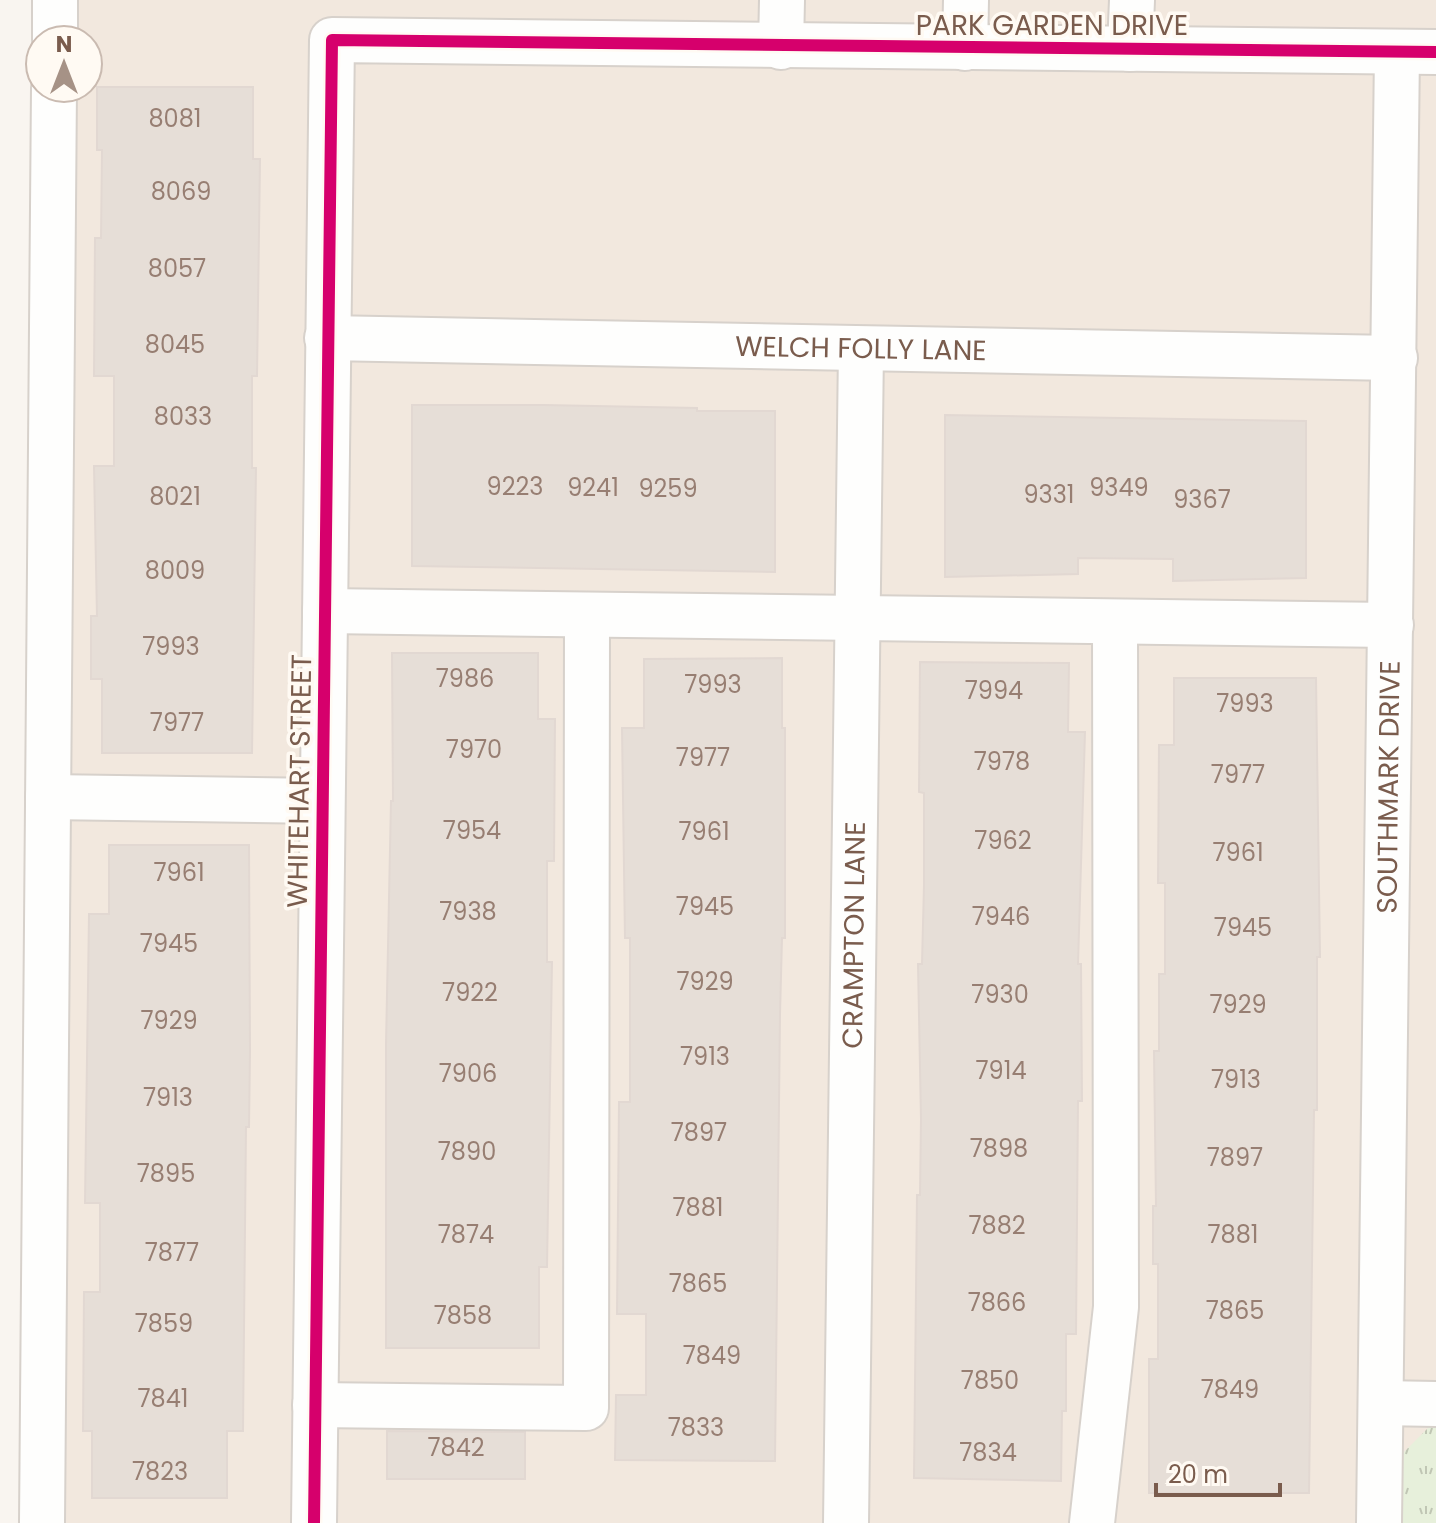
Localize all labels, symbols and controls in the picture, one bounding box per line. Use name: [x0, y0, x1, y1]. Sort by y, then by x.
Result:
street label: PARK GARDEN DRIVE: [916, 6, 1188, 45]
north arrow: [24, 24, 104, 104]
text: N: [56, 29, 72, 60]
house number: 8081: [148, 102, 202, 135]
house number: 8069: [151, 175, 211, 208]
house number: 8057: [148, 252, 206, 285]
street label: WELCH FOLLY LANE: [735, 327, 987, 370]
house number: 8045: [145, 328, 205, 361]
house number: 8033: [154, 400, 212, 433]
house number: 9223: [487, 470, 543, 503]
house number: 9241: [567, 471, 619, 504]
house number: 9349: [1089, 471, 1149, 504]
house number: 9259: [638, 472, 698, 505]
house number: 9331: [1023, 478, 1075, 511]
house number: 8021: [149, 480, 201, 513]
house number: 9367: [1173, 483, 1231, 516]
house number: 8009: [145, 554, 205, 587]
house number: 7993: [142, 630, 200, 663]
street label: WHITEHART STREET: [278, 654, 321, 908]
street label: SOUTHMARK DRIVE: [1367, 660, 1410, 914]
house number: 7986: [436, 662, 494, 695]
house number: 7993: [684, 668, 742, 701]
house number: 7994: [965, 674, 1023, 707]
house number: 7993: [1216, 687, 1274, 720]
house number: 7977: [150, 706, 204, 739]
house number: 7970: [446, 733, 502, 766]
house number: 7977: [676, 741, 730, 774]
house number: 7978: [974, 745, 1030, 778]
house number: 7977: [1211, 758, 1265, 791]
house number: 7954: [443, 814, 501, 847]
house number: 7961: [678, 815, 730, 848]
street label: CRAMPTON LANE: [833, 821, 875, 1049]
house number: 7962: [974, 824, 1032, 857]
house number: 7961: [1212, 836, 1264, 869]
house number: 7961: [153, 856, 205, 889]
house number: 7945: [676, 890, 734, 923]
house number: 7938: [439, 895, 497, 928]
house number: 7946: [972, 900, 1030, 933]
house number: 7945: [1214, 911, 1272, 944]
house number: 7945: [140, 927, 198, 960]
house number: 7929: [676, 965, 734, 998]
house number: 7922: [442, 976, 498, 1009]
house number: 7930: [971, 978, 1029, 1011]
house number: 7929: [1209, 988, 1267, 1021]
house number: 7929: [140, 1004, 198, 1037]
house number: 7913: [680, 1040, 730, 1073]
house number: 7914: [976, 1054, 1027, 1087]
house number: 7906: [439, 1057, 497, 1090]
house number: 7913: [1211, 1063, 1261, 1096]
house number: 7913: [143, 1081, 193, 1114]
house number: 7897: [671, 1116, 727, 1149]
house number: 7898: [970, 1132, 1028, 1165]
house number: 7890: [438, 1135, 496, 1168]
house number: 7897: [1207, 1141, 1263, 1174]
house number: 7895: [137, 1157, 195, 1190]
house number: 7881: [672, 1191, 724, 1224]
house number: 7882: [968, 1209, 1026, 1242]
house number: 7874: [438, 1218, 494, 1251]
house number: 7881: [1207, 1218, 1259, 1251]
house number: 7877: [145, 1236, 199, 1269]
house number: 7865: [669, 1267, 727, 1300]
house number: 7866: [968, 1286, 1026, 1319]
house number: 7865: [1206, 1294, 1264, 1327]
house number: 7858: [434, 1299, 492, 1332]
house number: 7859: [135, 1307, 193, 1340]
house number: 7849: [683, 1339, 741, 1372]
house number: 7850: [961, 1364, 1019, 1397]
house number: 7849: [1201, 1373, 1259, 1406]
house number: 7841: [137, 1382, 189, 1415]
house number: 7833: [668, 1411, 724, 1444]
house number: 7842: [427, 1431, 485, 1464]
house number: 7834: [959, 1436, 1017, 1469]
scale bar: [1156, 1447, 1280, 1497]
house number: 7823: [132, 1455, 188, 1488]
text: 20 m: [1168, 1458, 1228, 1491]

